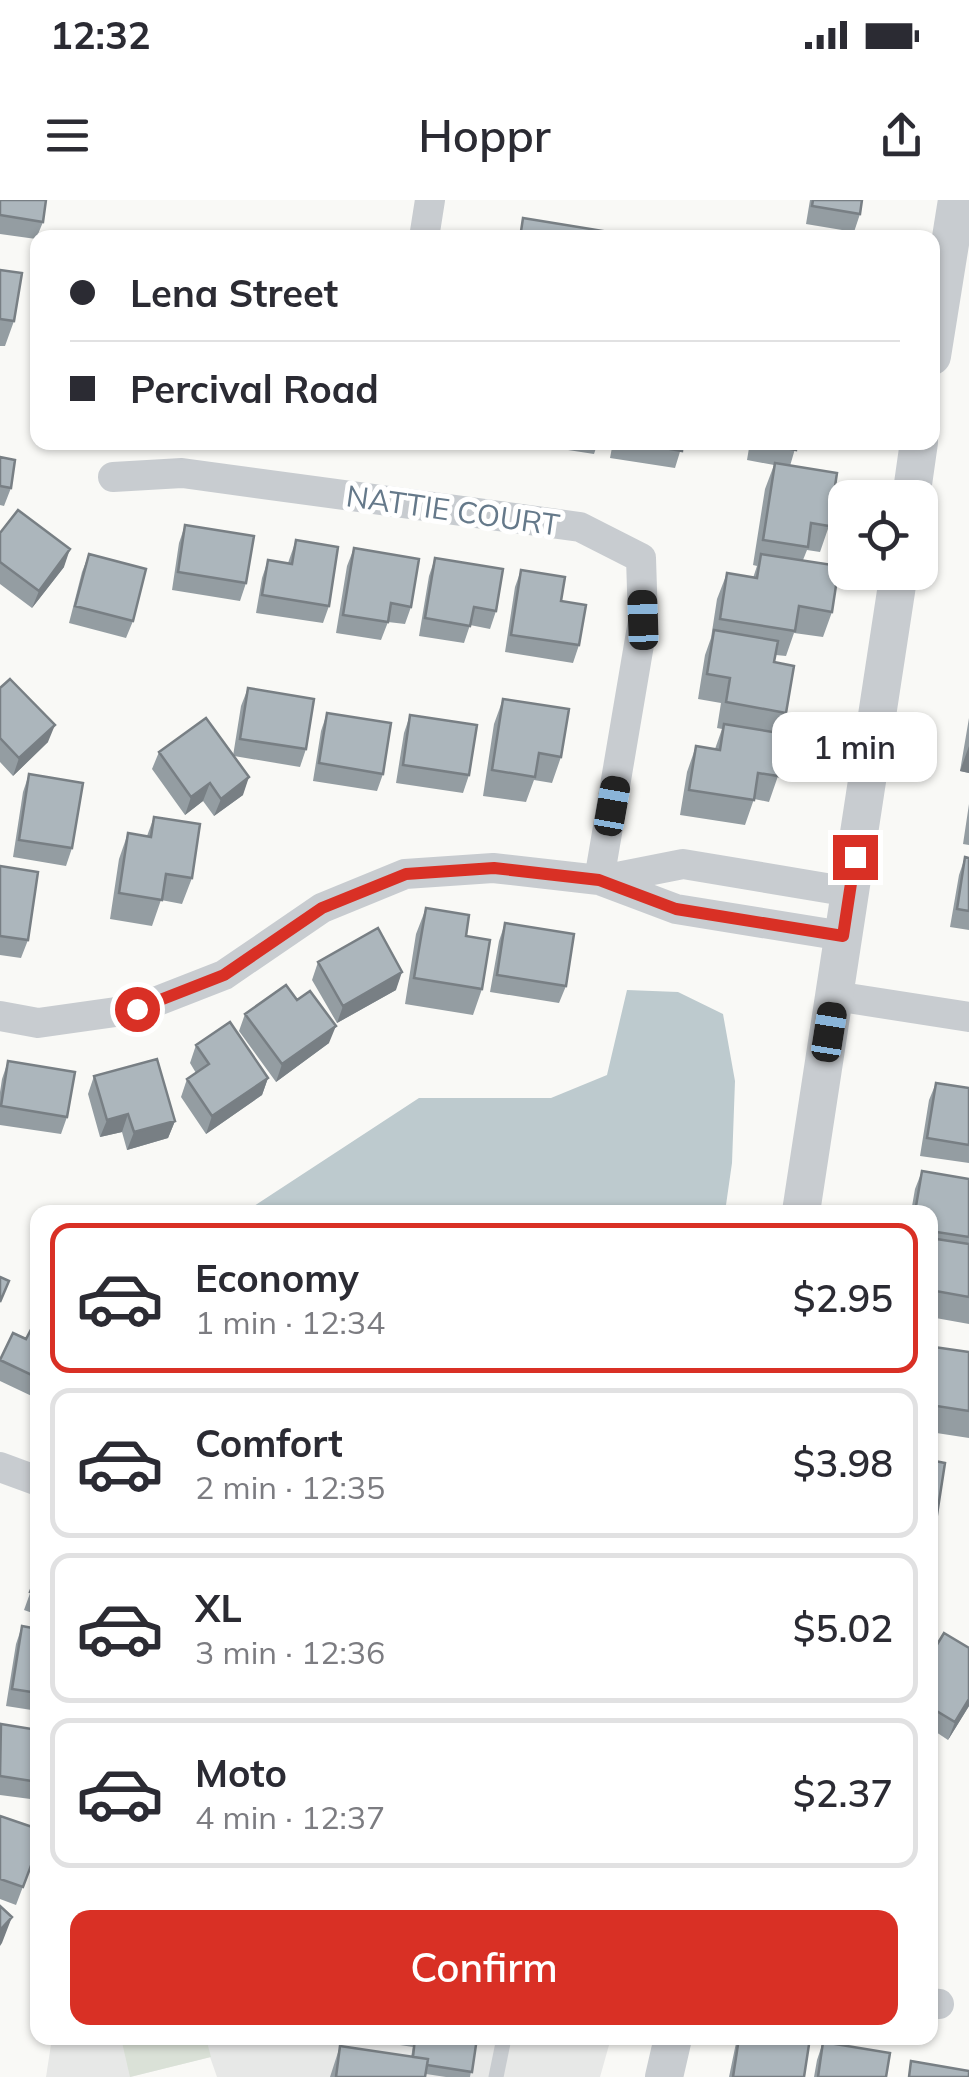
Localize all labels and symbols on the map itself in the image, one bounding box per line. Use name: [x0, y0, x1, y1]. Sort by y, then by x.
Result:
street label: NATTIE COURT: [344, 476, 562, 544]
car: [627, 589, 659, 651]
callout: 1 min: [772, 712, 938, 782]
car: [592, 774, 632, 838]
route end: [833, 835, 878, 880]
route start: [115, 987, 160, 1032]
car: [809, 1000, 849, 1064]

